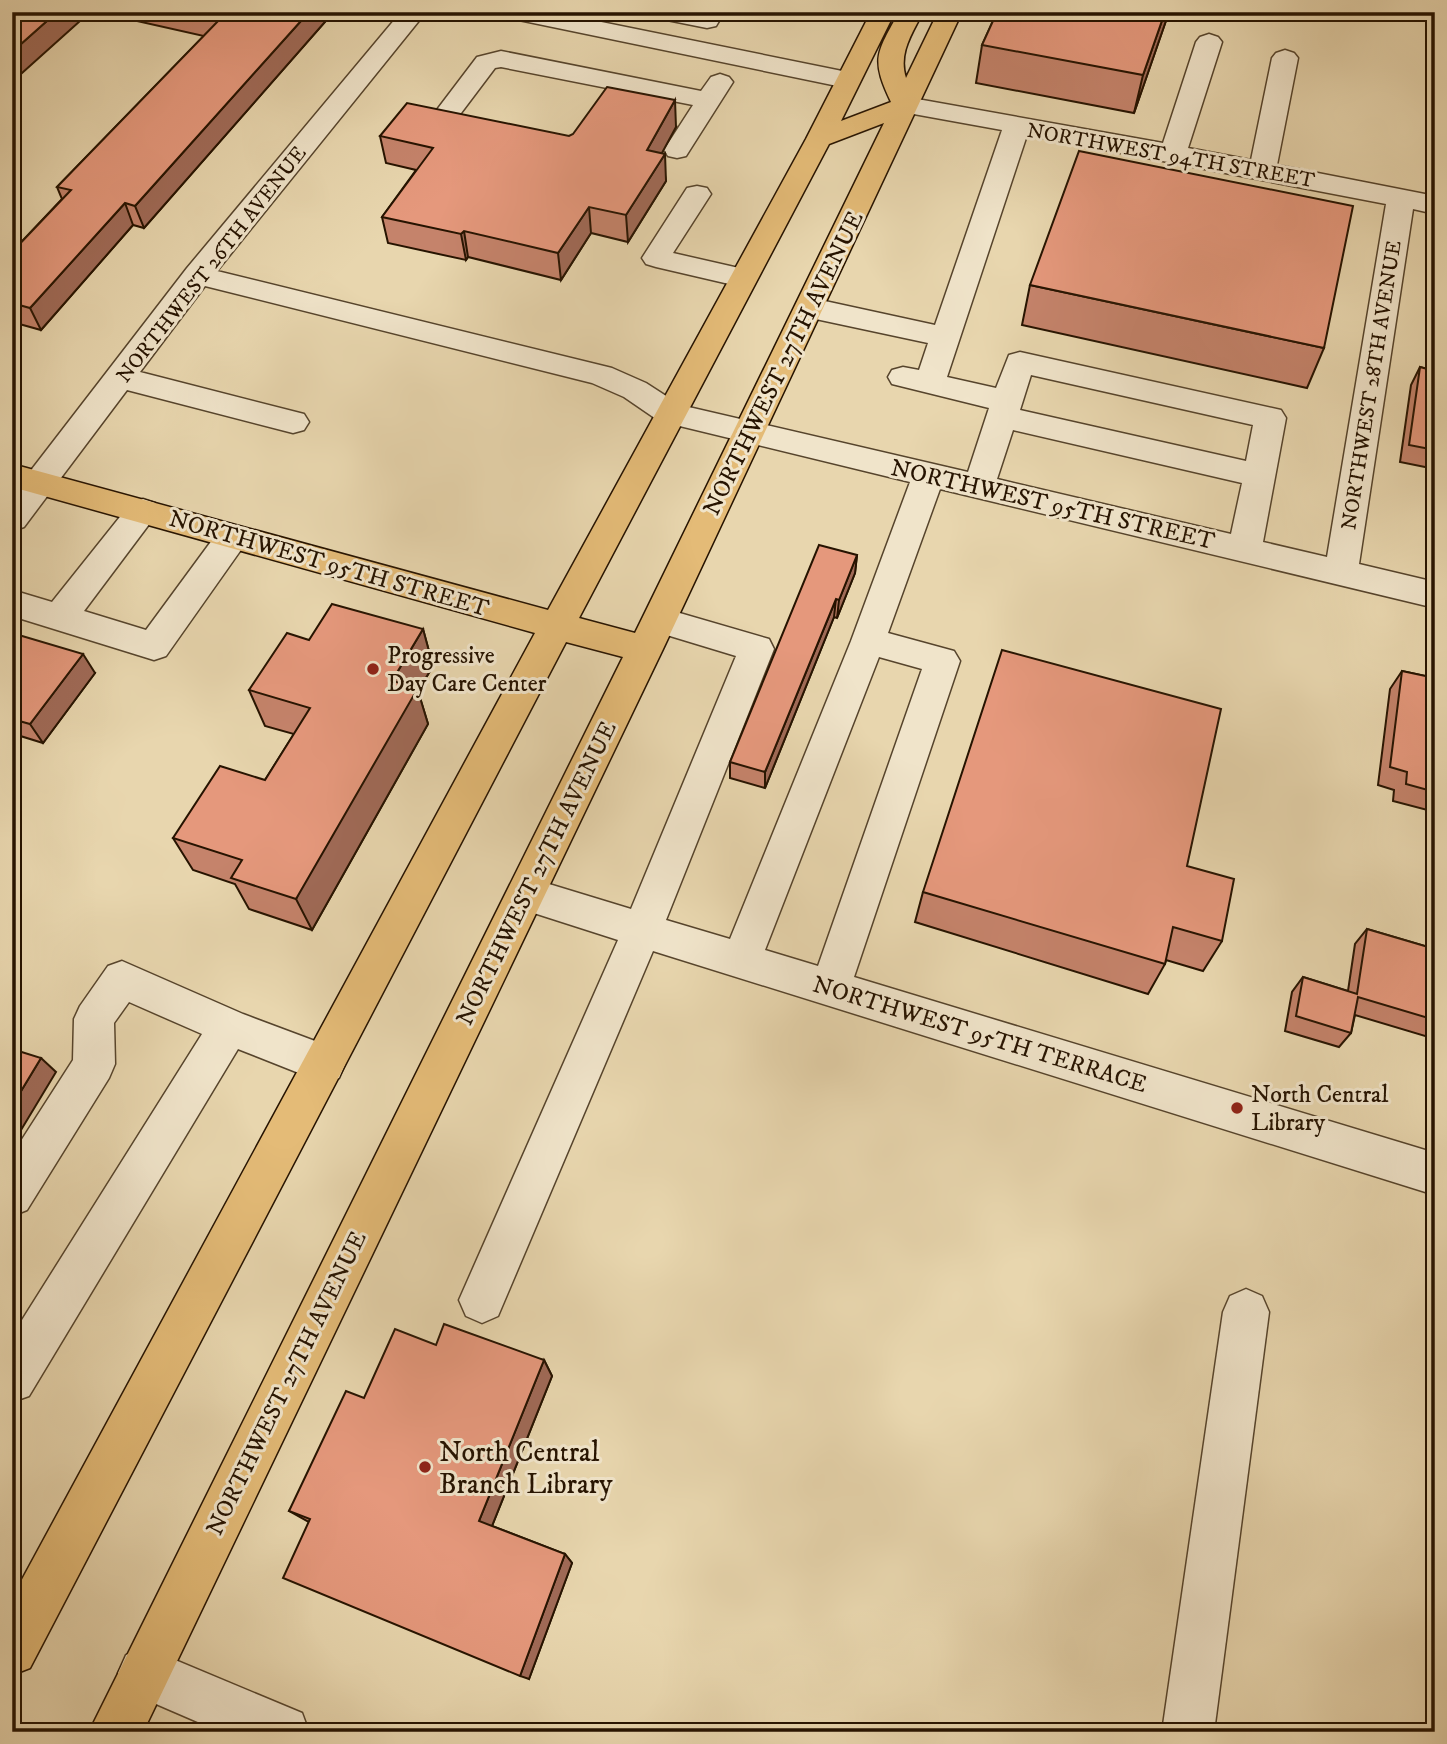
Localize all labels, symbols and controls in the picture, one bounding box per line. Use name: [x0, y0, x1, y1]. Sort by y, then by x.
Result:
street label: NORTHWEST 94TH STREET: [1025, 118, 1317, 194]
street label: NORTHWEST 26TH AVENUE: [111, 141, 312, 388]
street label: NORTHWEST 27TH AVENUE: [697, 206, 871, 520]
street label: NORTHWEST 28TH AVENUE: [1336, 238, 1408, 532]
street label: NORTHWEST 95TH STREET: [888, 453, 1218, 557]
street label: NORTHWEST 95TH STREET: [165, 504, 492, 624]
place label: Progressive Day Care Center: [387, 641, 547, 699]
marker: Progressive Day Care Center: [365, 661, 381, 677]
street label: NORTHWEST 27TH AVENUE: [450, 716, 624, 1030]
street label: NORTHWEST 95TH TERRACE: [809, 970, 1150, 1100]
place label: North Central Library: [1251, 1080, 1389, 1138]
marker: North Central Library: [1229, 1100, 1245, 1116]
street label: NORTHWEST 27TH AVENUE: [200, 1226, 374, 1540]
place label: North Central Branch Library: [439, 1435, 613, 1502]
marker: North Central Branch Library: [417, 1459, 433, 1475]

